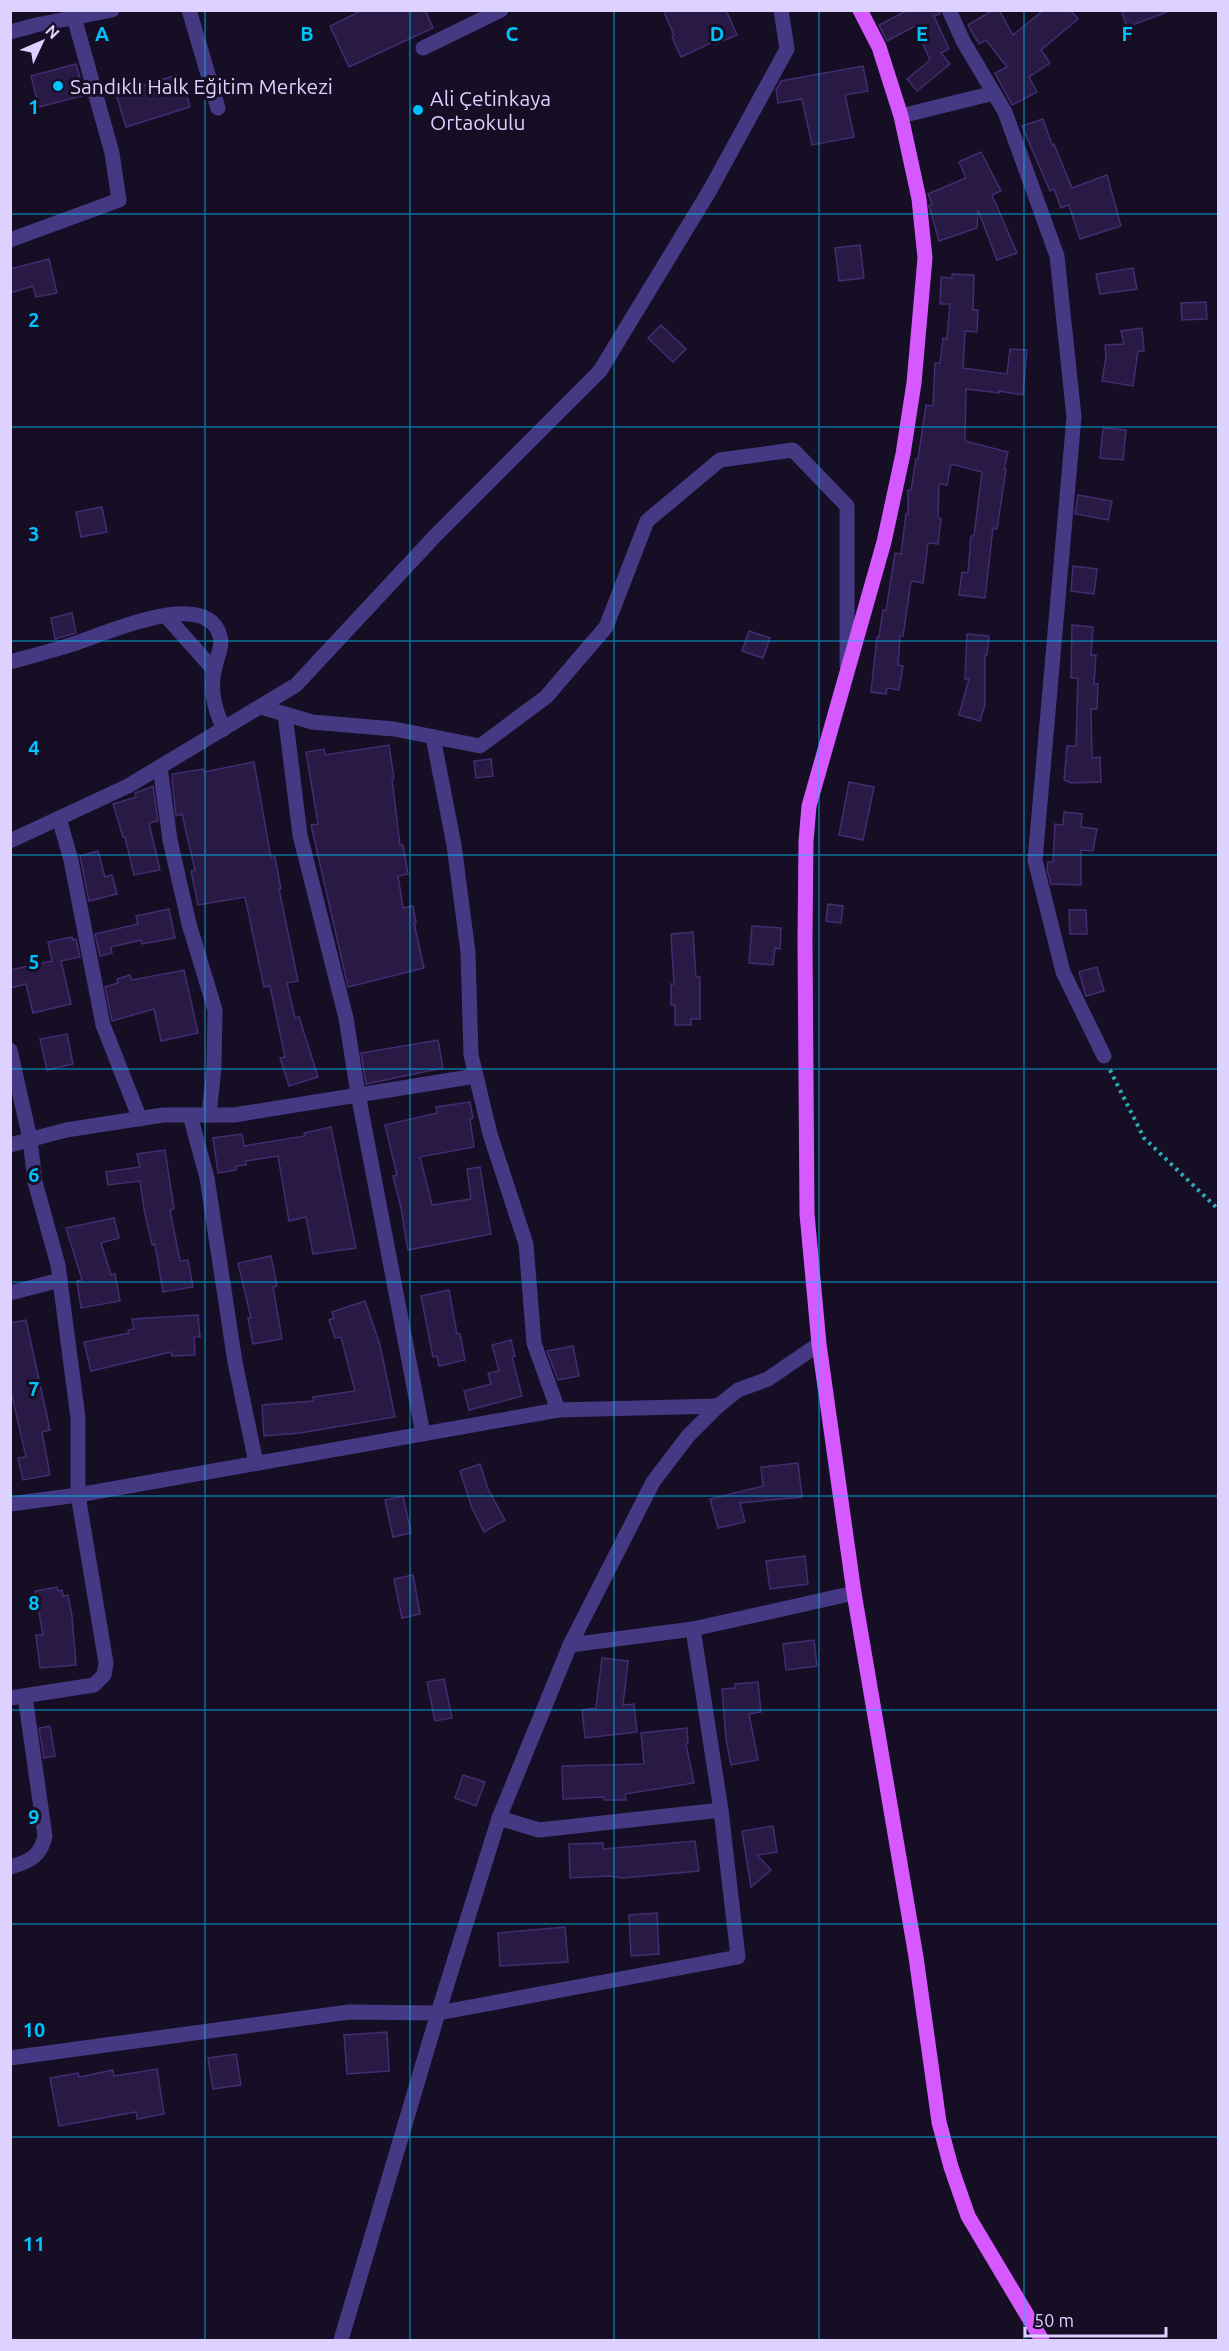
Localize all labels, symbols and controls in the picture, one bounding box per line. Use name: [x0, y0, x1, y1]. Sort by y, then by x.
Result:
north arrow: [12, 12, 72, 72]
text: N: [42, 21, 63, 42]
text: A: [95, 22, 109, 45]
text: B: [300, 22, 314, 45]
text: C: [506, 22, 519, 45]
text: D: [710, 22, 724, 45]
text: E: [916, 22, 928, 45]
text: F: [1121, 22, 1133, 45]
place label: Sandıklı Halk Eğitim Merkezi: [70, 74, 333, 98]
marker: Sandıklı Halk Eğitim Merkezi: [51, 79, 65, 93]
place label: Ali Çetinkaya Ortaokulu: [430, 86, 551, 134]
text: 1: [28, 95, 40, 118]
marker: Ali Çetinkaya Ortaokulu: [411, 103, 425, 117]
text: 2: [28, 308, 40, 331]
text: 3: [28, 522, 40, 545]
text: 4: [28, 736, 40, 759]
text: 5: [28, 950, 40, 973]
text: 6: [28, 1163, 40, 1186]
text: 7: [28, 1377, 40, 1400]
text: 8: [28, 1591, 40, 1614]
text: 9: [28, 1805, 40, 1828]
text: 10: [23, 2018, 45, 2041]
text: 11: [23, 2232, 45, 2255]
scale bar: [1025, 2300, 1166, 2338]
text: 50 m: [1034, 2310, 1074, 2330]

